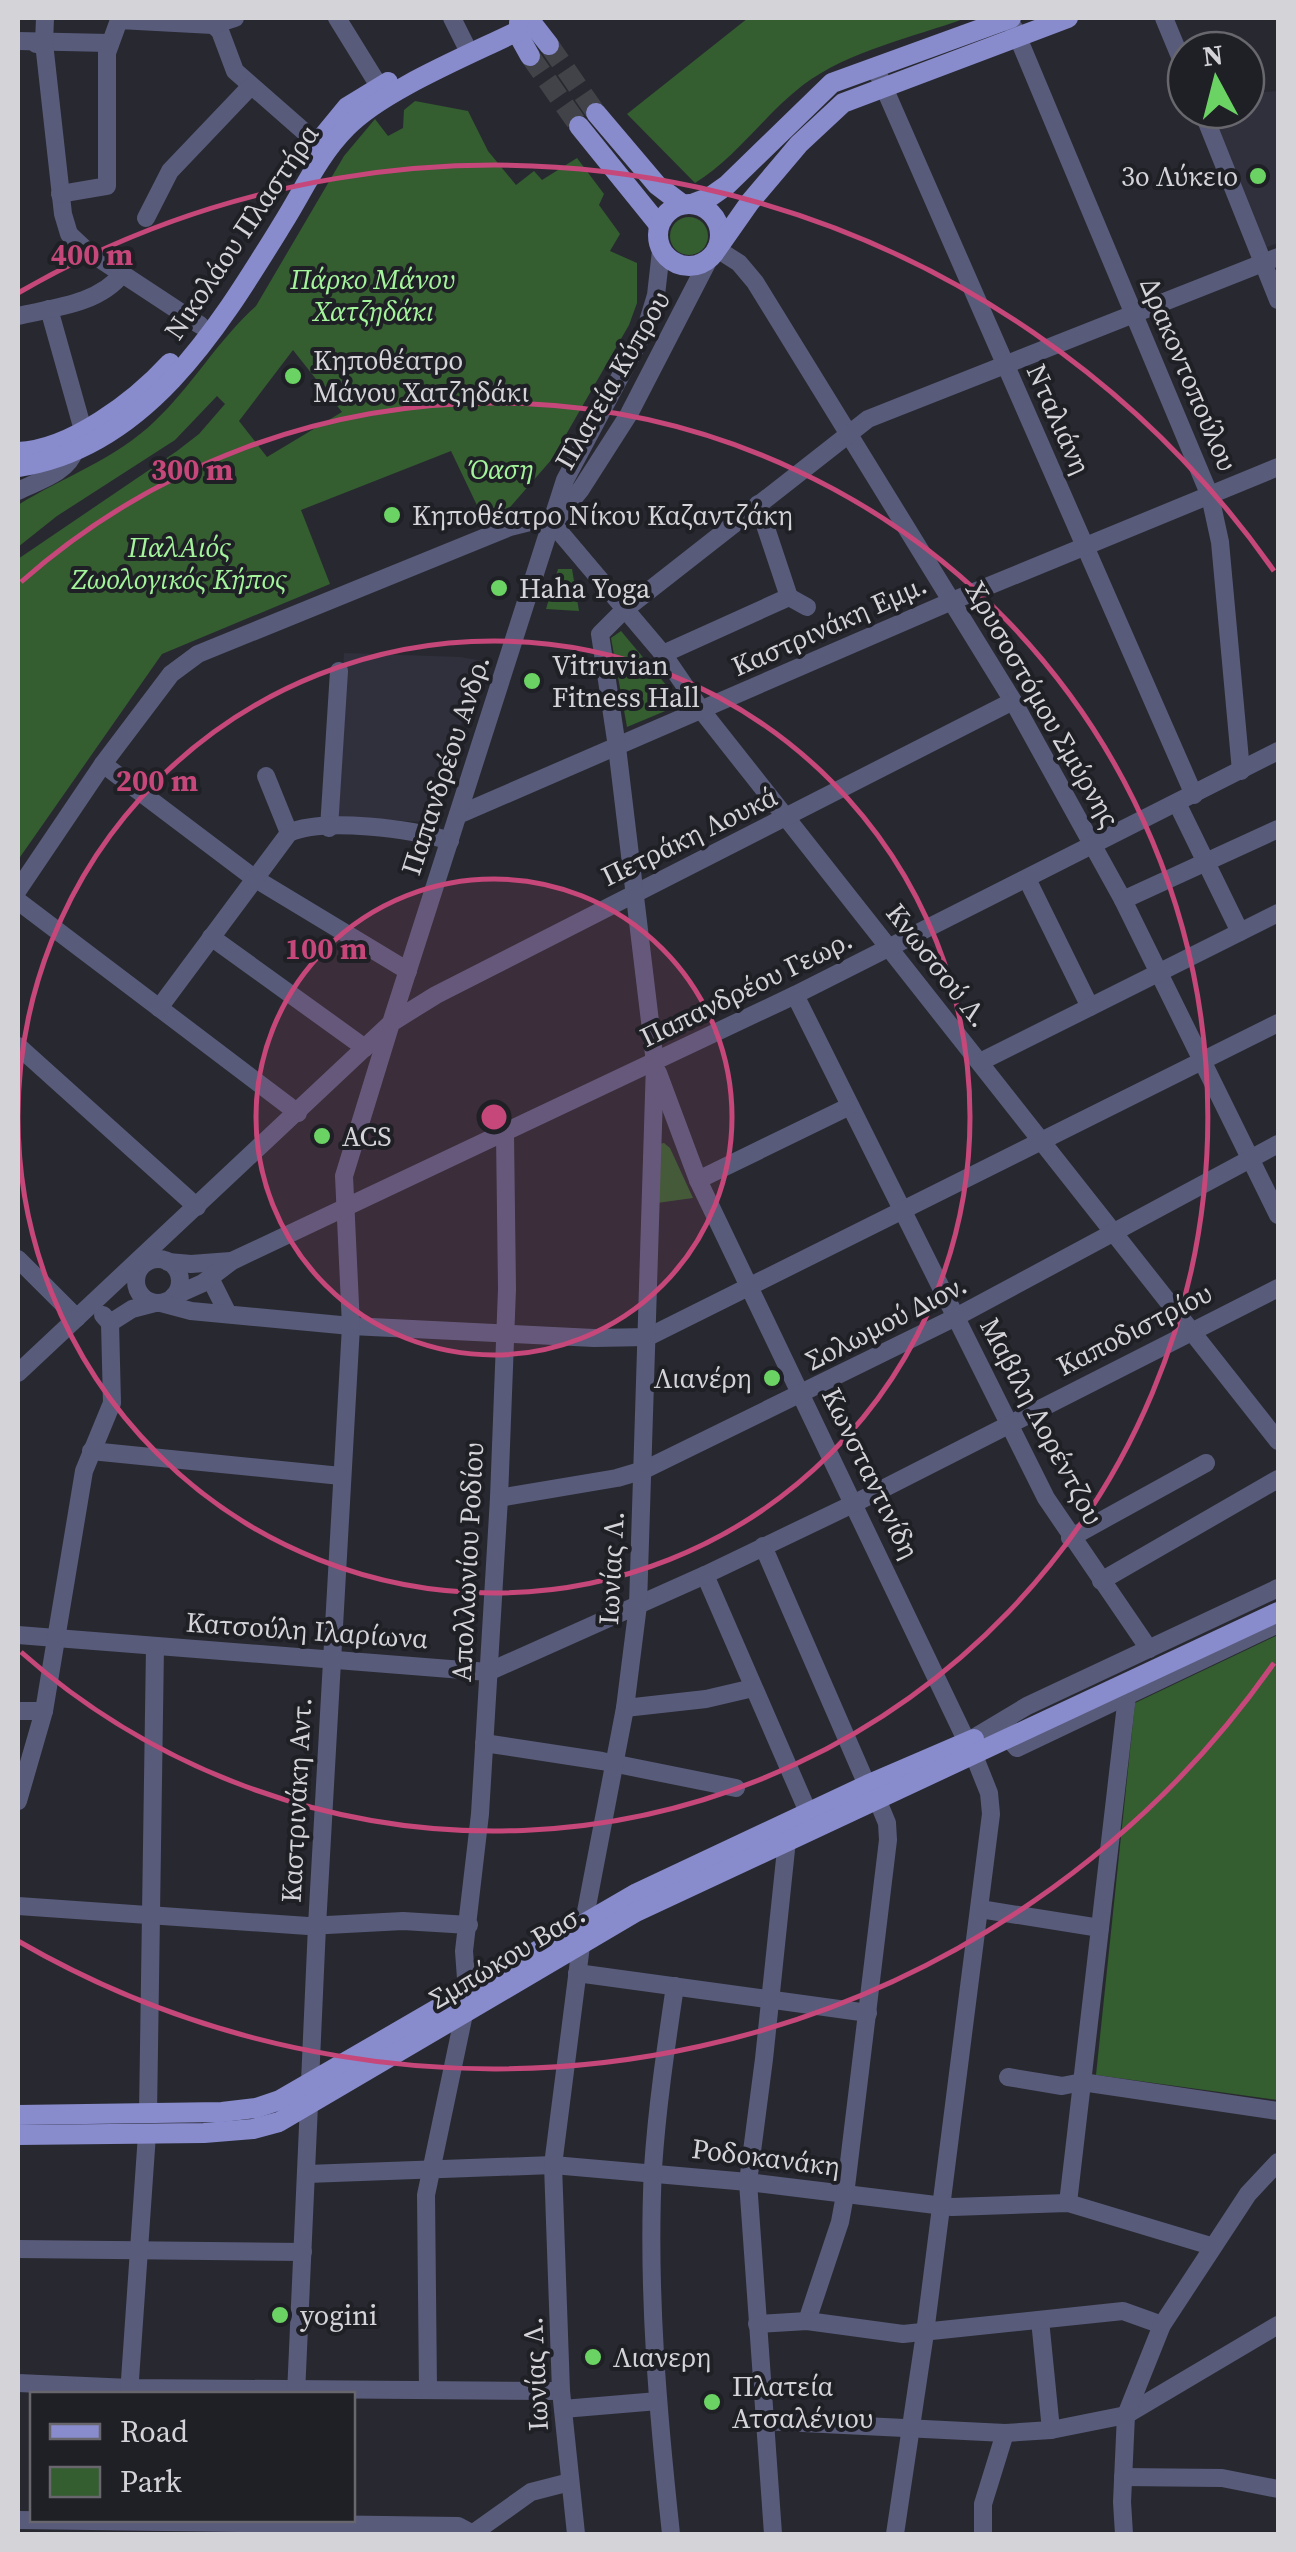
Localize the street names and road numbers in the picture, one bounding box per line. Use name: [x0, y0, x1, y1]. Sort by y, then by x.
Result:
street label: Νικολάου Πλαστήρα: [155, 117, 327, 347]
street label: Δρακοντοπούλου: [1131, 271, 1247, 477]
street label: Πλατεία Κύπρου: [545, 284, 679, 476]
street label: Νταλιάνη: [1018, 358, 1100, 480]
street label: Καστρινάκη Εμμ.: [725, 565, 933, 685]
street label: Χρυσοστόμου Σμύρνης: [957, 574, 1129, 834]
street label: Παπανδρέου Ανδρ.: [392, 650, 498, 880]
street label: Πετράκη Λουκά: [595, 777, 784, 895]
street label: Κνωσσού Λ.: [878, 895, 998, 1035]
street label: Παπανδρέου Γεωρ.: [633, 920, 859, 1056]
street label: Σολωμού Διον.: [799, 1265, 973, 1379]
street label: Καποδιστρίου: [1050, 1274, 1218, 1384]
street label: Μαβίλη Λορέντζου: [971, 1311, 1113, 1531]
street label: Κωνσταντινίδη: [813, 1381, 929, 1565]
street label: Απολλωνίου Ροδίου: [442, 1441, 492, 1683]
street label: Ιωνίας Λ.: [589, 1510, 633, 1626]
street label: Κατσούλη Ιλαρίωνα: [185, 1603, 430, 1657]
street label: Καστρινάκη Αντ.: [272, 1696, 320, 1904]
street label: Σμπώκου Βασ.: [422, 1895, 592, 2017]
street label: Ροδοκανάκη: [690, 2129, 842, 2185]
street label: Ιωνίας Λ.: [513, 2316, 557, 2432]

